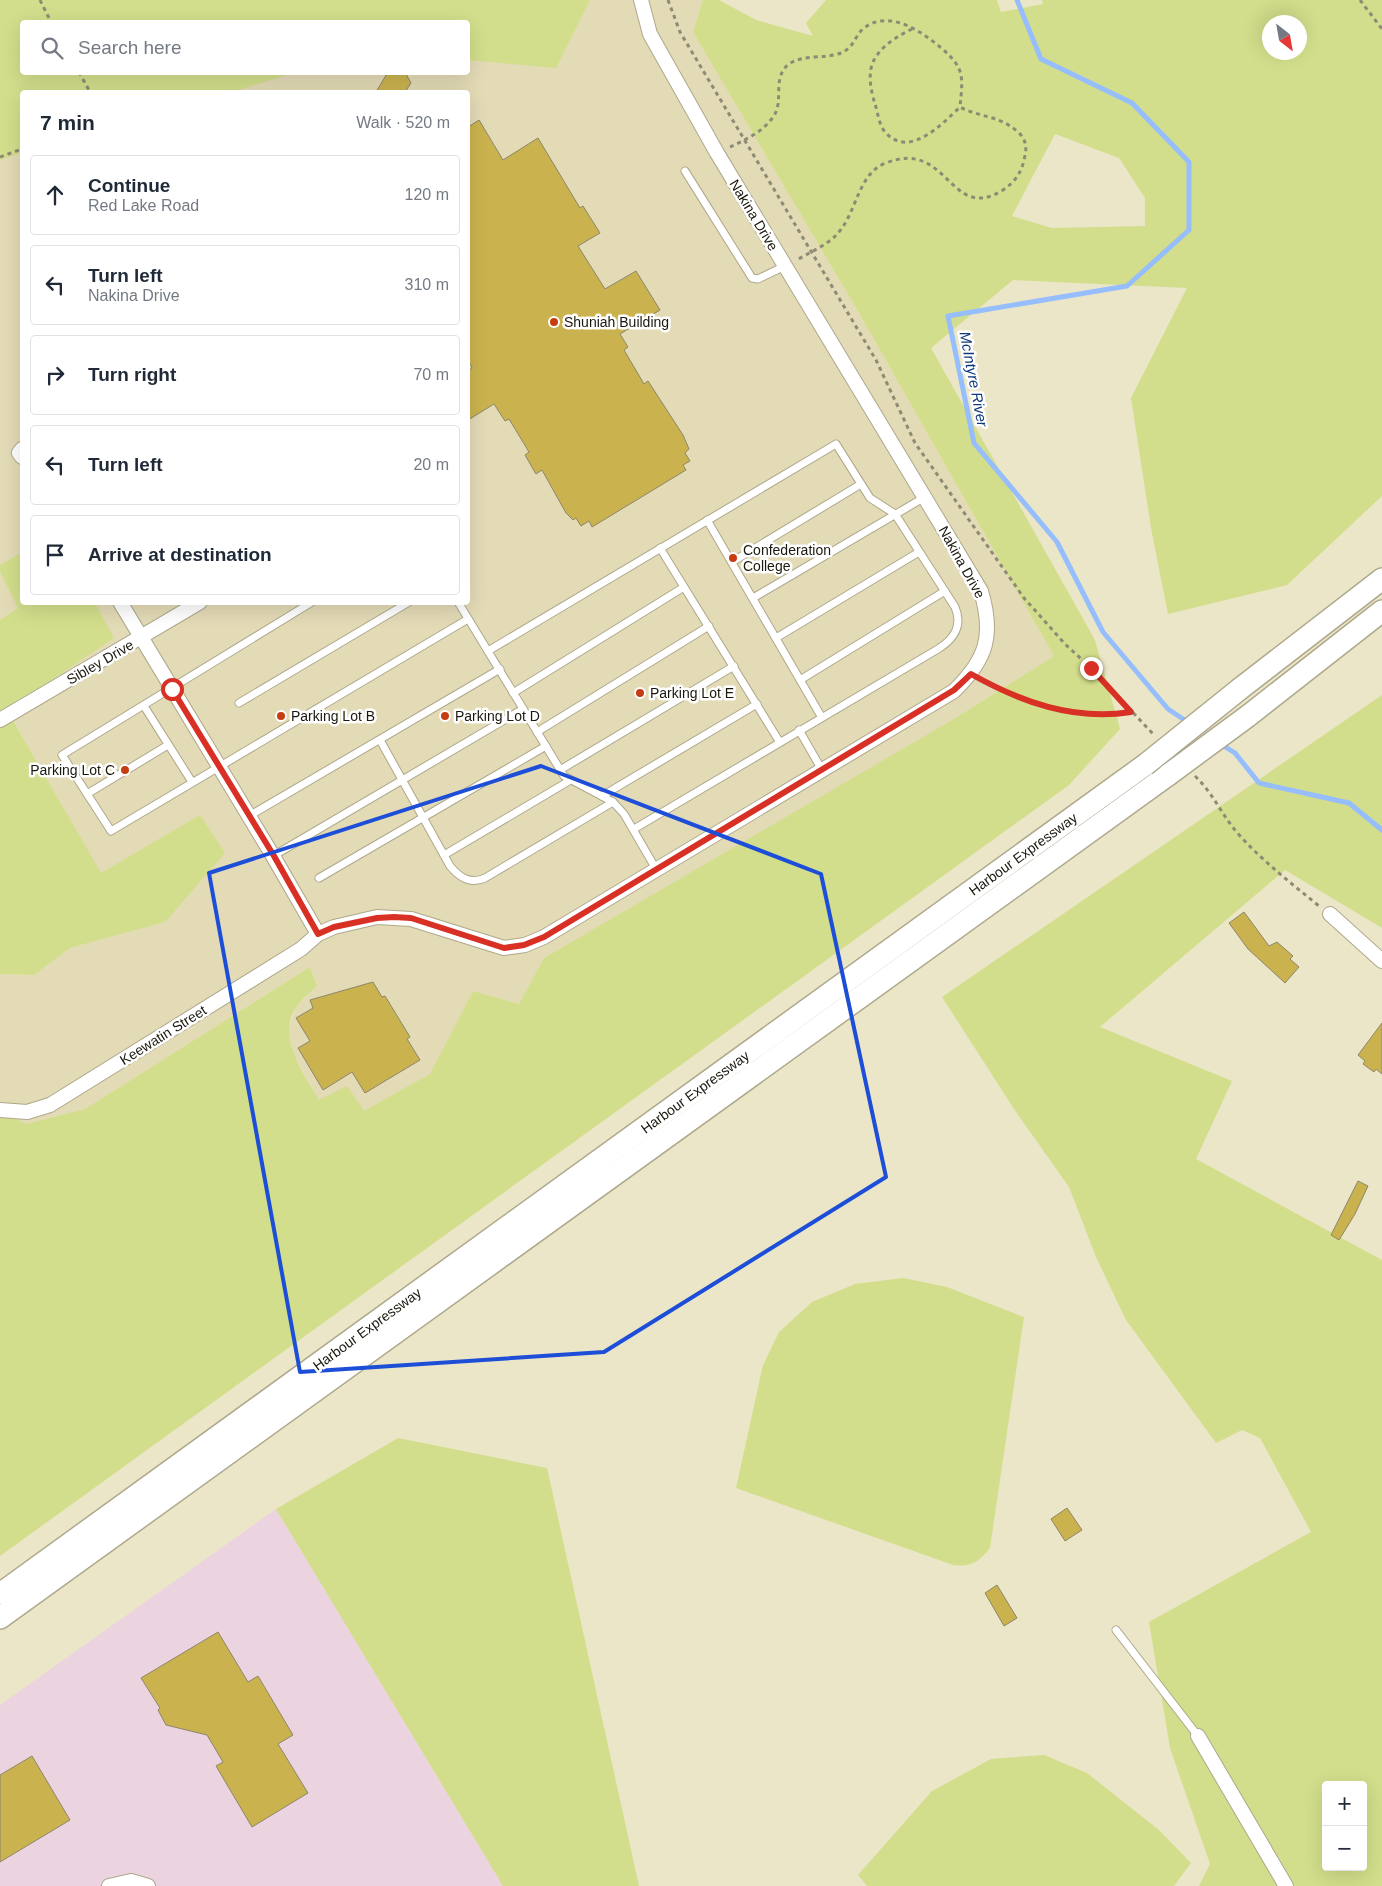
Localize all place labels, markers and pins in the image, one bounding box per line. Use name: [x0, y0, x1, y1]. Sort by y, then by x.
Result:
place label: Shuniah Building: [564, 314, 669, 330]
marker: Shuniah Building: [548, 316, 560, 328]
place label: Confederation College: [743, 542, 831, 574]
marker: Confederation College: [727, 552, 739, 564]
place label: Parking Lot E: [650, 685, 734, 701]
marker: Parking Lot E: [634, 687, 646, 699]
place label: Parking Lot B: [291, 708, 375, 724]
place label: Parking Lot D: [455, 708, 540, 724]
marker: Parking Lot B: [275, 710, 287, 722]
marker: Parking Lot D: [439, 710, 451, 722]
place label: Parking Lot C: [30, 762, 115, 778]
marker: Parking Lot C: [119, 764, 131, 776]

